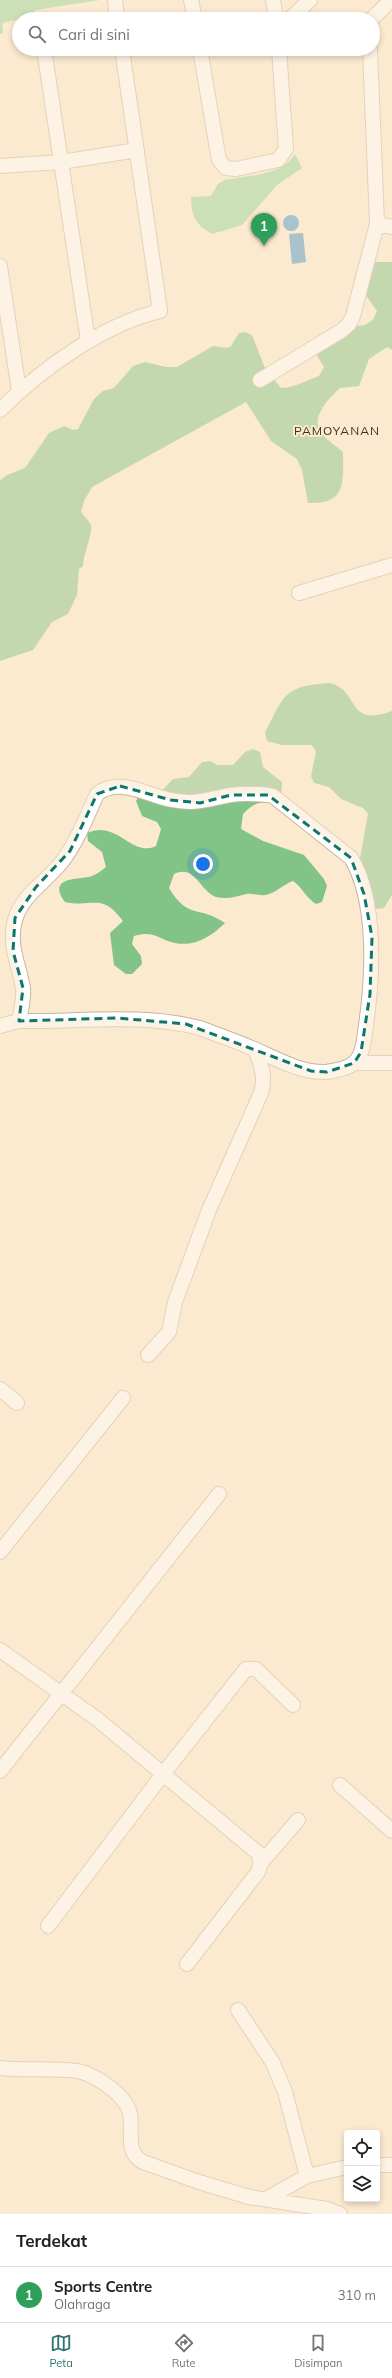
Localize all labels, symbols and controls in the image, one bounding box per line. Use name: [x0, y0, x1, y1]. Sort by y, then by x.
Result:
search box: [12, 12, 380, 56]
icon: search: [26, 23, 48, 45]
text: Cari di sini: [58, 25, 130, 44]
pin: 1: [251, 213, 277, 246]
district label: PAMOYANAN: [294, 423, 380, 438]
your location: [193, 854, 213, 874]
map controls: [344, 2130, 380, 2202]
button: locate: [344, 2130, 380, 2166]
button: layers: [344, 2166, 380, 2202]
text: Terdekat: [16, 2230, 87, 2251]
text: Sports Centre: [54, 2277, 152, 2296]
text: 1: [25, 2287, 33, 2303]
text: 310 m: [338, 2287, 376, 2303]
text: Olahraga: [54, 2296, 111, 2312]
tab: Peta: [49, 2332, 73, 2370]
tab: Rute: [172, 2332, 195, 2370]
tab: Disimpan: [294, 2332, 343, 2370]

